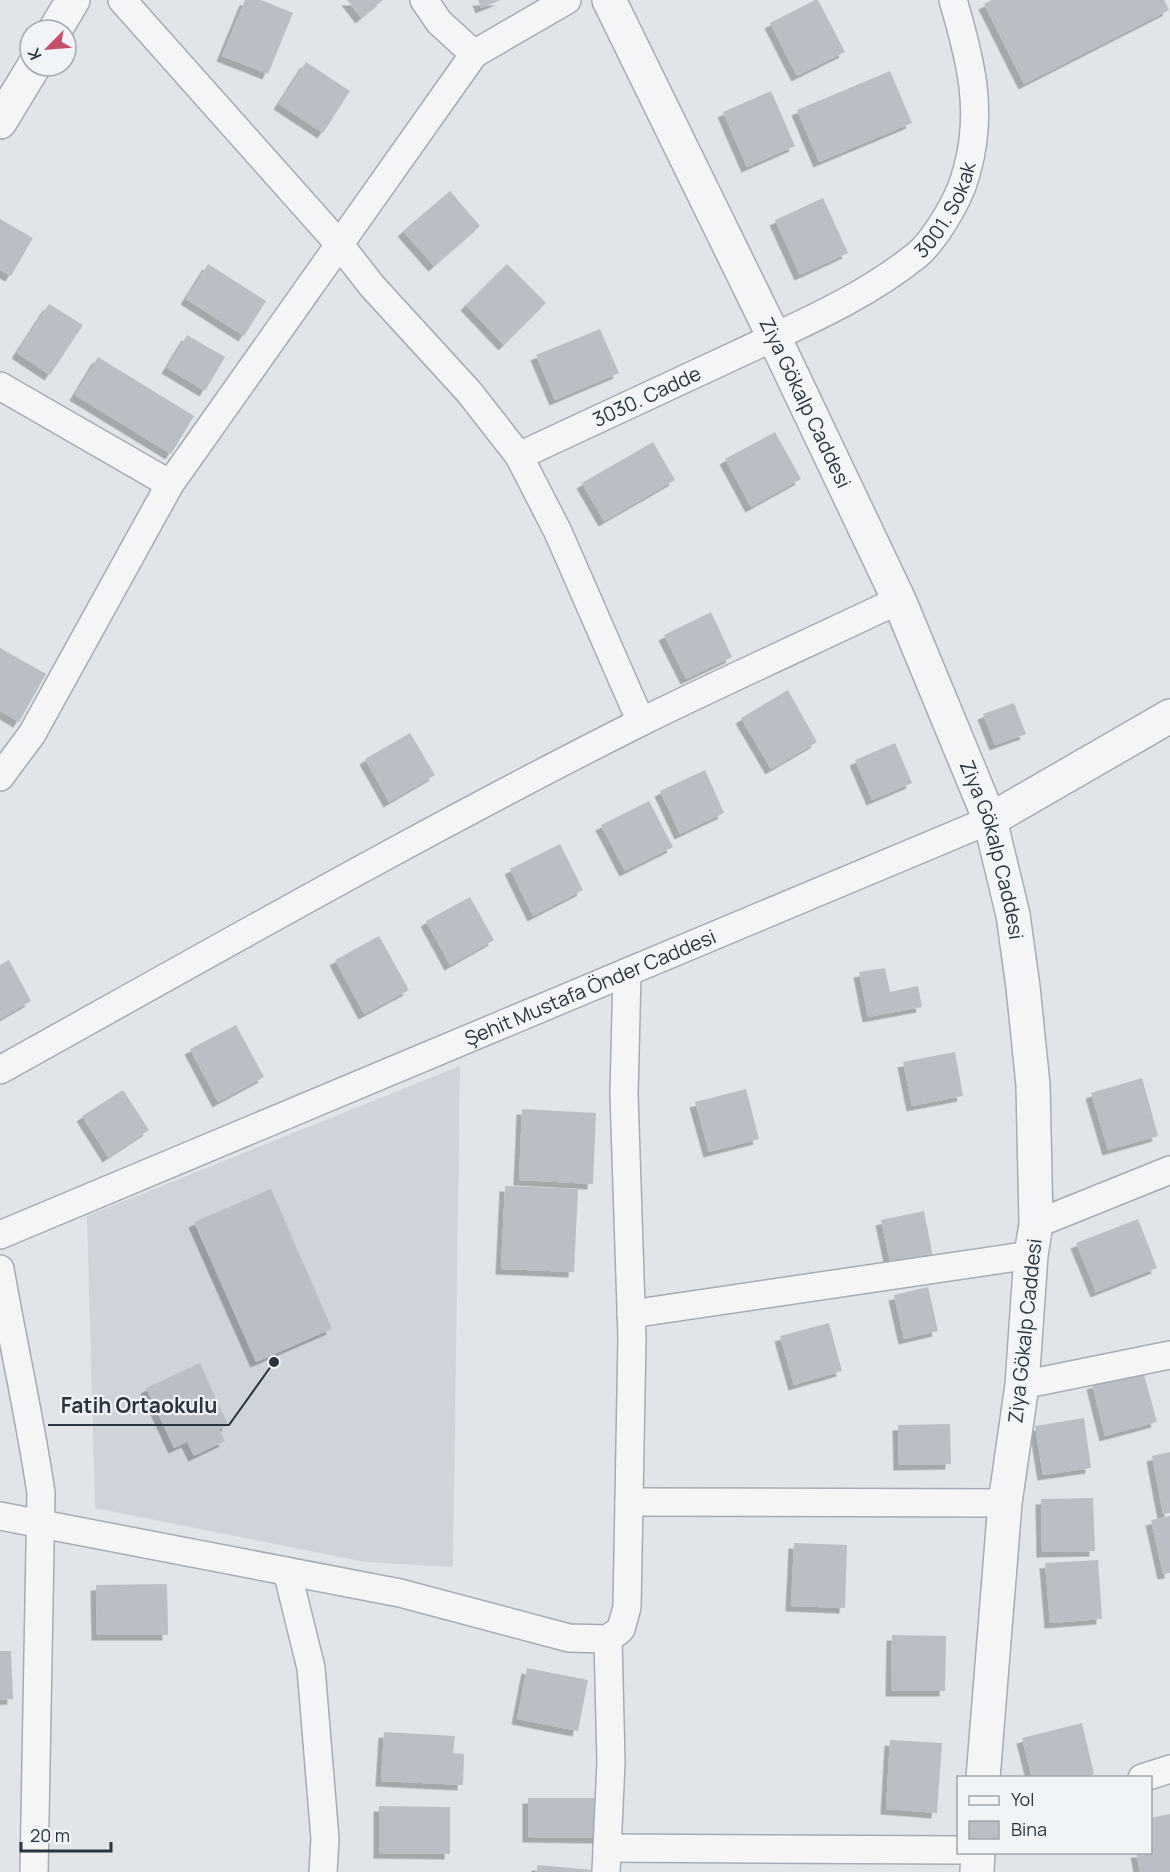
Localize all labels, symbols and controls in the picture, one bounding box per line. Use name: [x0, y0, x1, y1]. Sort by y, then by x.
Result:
north arrow: [18, 18, 78, 78]
text: K: [22, 44, 47, 64]
street label: 3001. Sokak: [908, 158, 982, 264]
street label: Ziya Gökalp Caddesi: [753, 313, 858, 492]
street label: 3030. Cadde: [588, 359, 705, 433]
street label: Ziya Gökalp Caddesi: [954, 756, 1030, 941]
street label: Şehit Mustafa Önder Caddesi: [460, 922, 720, 1052]
street label: Ziya Gökalp Caddesi: [1001, 1237, 1048, 1425]
callout: Fatih Ortaokulu: [48, 1386, 229, 1425]
text: Fatih Ortaokulu: [61, 1391, 217, 1419]
legend: [957, 1776, 1152, 1854]
text: Yol: [1011, 1787, 1034, 1811]
scale bar: [21, 1815, 111, 1853]
text: Bina: [1011, 1817, 1047, 1841]
text: 20 m: [30, 1823, 70, 1847]

